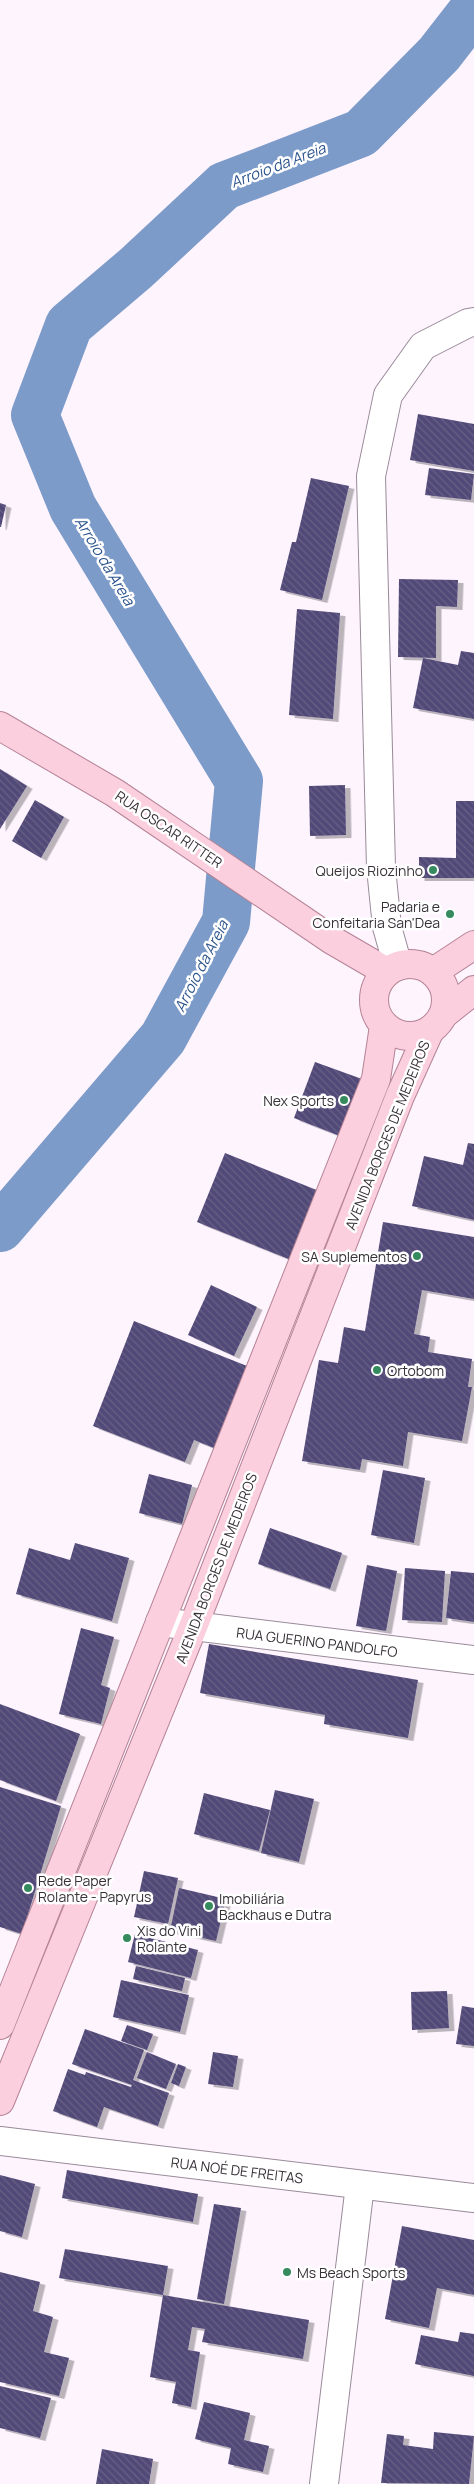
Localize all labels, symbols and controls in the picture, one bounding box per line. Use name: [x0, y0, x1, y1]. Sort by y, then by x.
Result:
water label: Arroio da Areia: [228, 137, 329, 193]
water label: Arroio da Areia: [70, 513, 140, 610]
street label: RUA OSCAR RITTER: [112, 786, 226, 872]
place label: Queijos Riozinho: [316, 861, 423, 880]
marker: Queijos Riozinho: [427, 864, 439, 876]
place label: Padaria e Confeitaria San'Dea: [313, 897, 440, 932]
marker: Padaria e Confeitaria San'Dea: [444, 908, 456, 920]
water label: Arroio da Areia: [169, 916, 233, 1015]
street label: AVENIDA BORGES DE MEDEIROS: [340, 1037, 434, 1232]
place label: Nex Sports: [263, 1091, 334, 1110]
marker: Nex Sports: [338, 1094, 350, 1106]
place label: SA Suplementos: [301, 1247, 407, 1266]
marker: SA Suplementos: [411, 1250, 423, 1262]
place label: Ortobom: [387, 1361, 444, 1380]
marker: Ortobom: [371, 1364, 383, 1376]
street label: AVENIDA BORGES DE MEDEIROS: [171, 1470, 261, 1666]
street label: RUA GUERINO PANDOLFO: [235, 1623, 399, 1661]
place label: Rede Paper Rolante - Papyrus: [38, 1871, 151, 1906]
marker: Rede Paper Rolante - Papyrus: [22, 1882, 34, 1894]
place label: Imobiliária Backhaus e Dutra: [219, 1889, 331, 1924]
marker: Imobiliária Backhaus e Dutra: [203, 1900, 215, 1912]
place label: Xis do Vini Rolante: [137, 1921, 201, 1956]
marker: Xis do Vini Rolante: [121, 1932, 133, 1944]
street label: RUA NOÉ DE FREITAS: [170, 2152, 305, 2188]
place label: Ms Beach Sports: [297, 2263, 405, 2282]
marker: Ms Beach Sports: [281, 2266, 293, 2278]

